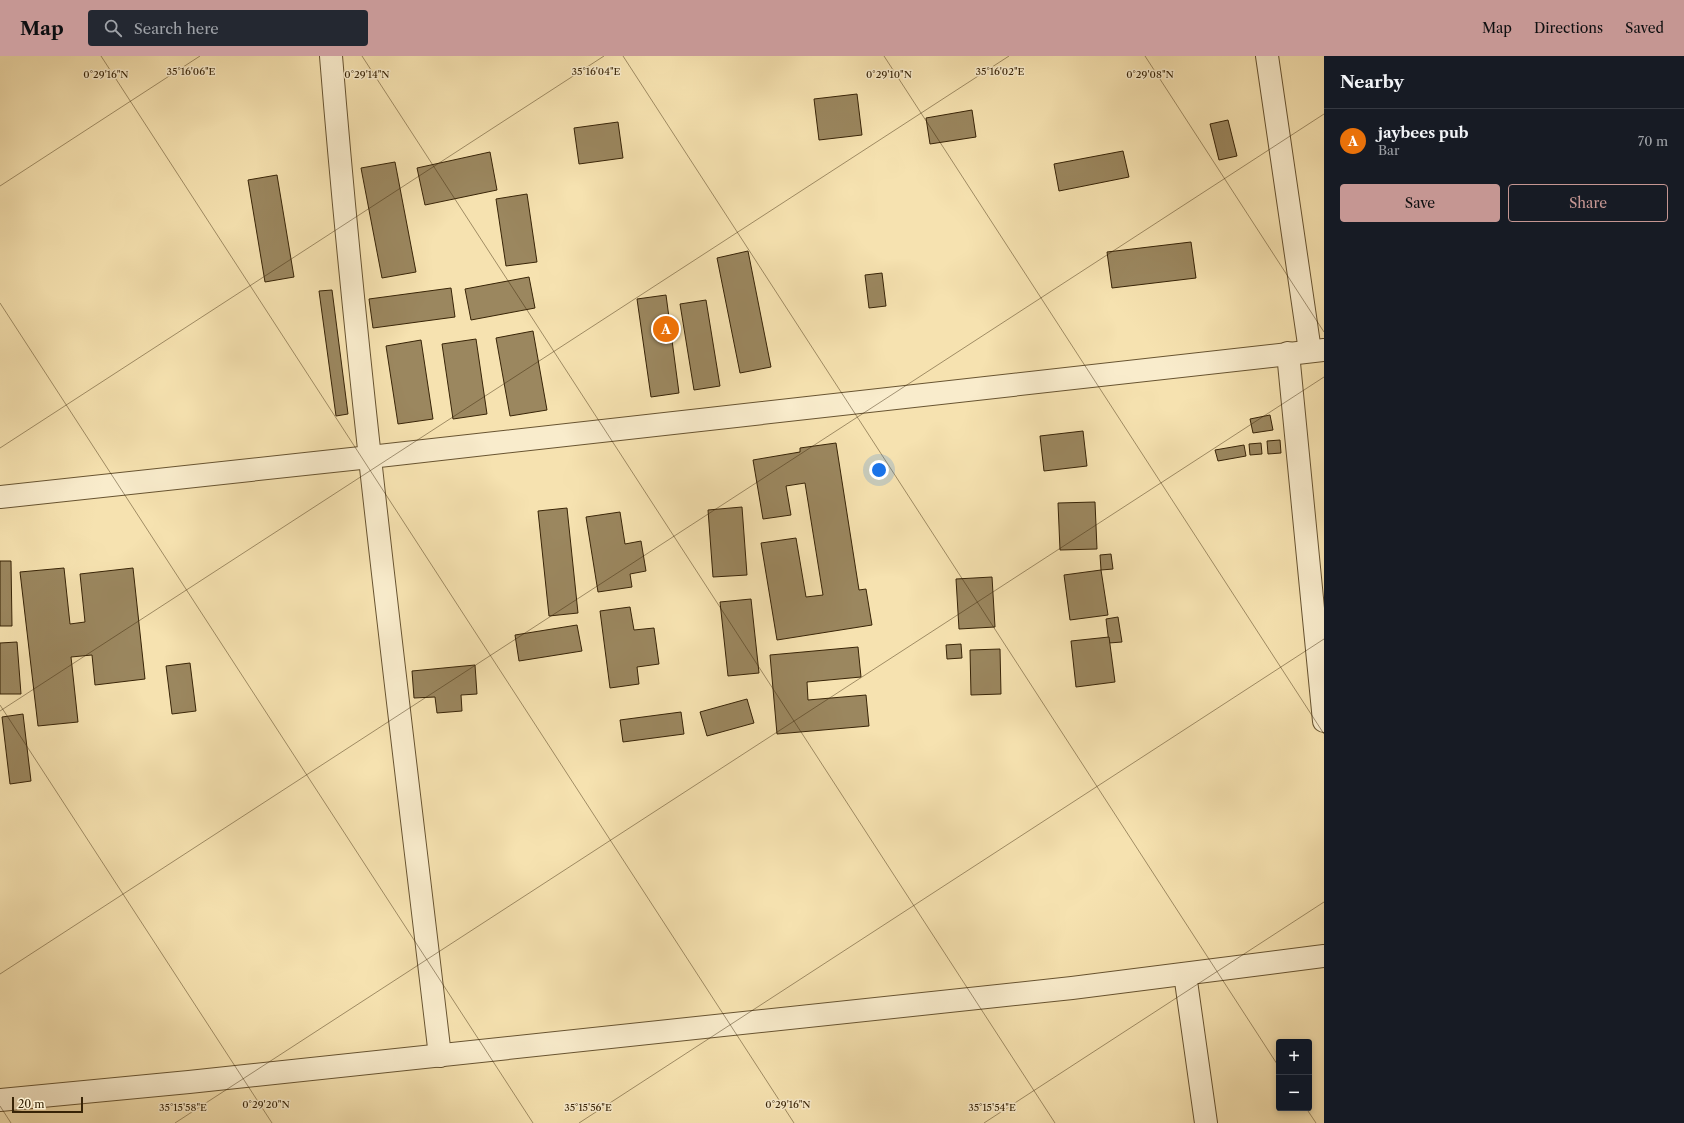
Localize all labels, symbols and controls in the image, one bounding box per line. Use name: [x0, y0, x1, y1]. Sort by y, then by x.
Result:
search box: [88, 10, 368, 46]
text: Map: [20, 17, 64, 40]
icon: search: [102, 17, 124, 39]
text: Search here: [134, 19, 219, 38]
text: Map: [1482, 19, 1512, 37]
text: Directions: [1534, 19, 1603, 37]
text: Saved: [1625, 19, 1664, 37]
text: 35°16'06"E: [167, 65, 216, 78]
text: 35°16'04"E: [572, 65, 621, 78]
text: 35°16'02"E: [976, 65, 1025, 78]
text: 0°29'16"N: [83, 68, 129, 81]
text: 0°29'14"N: [344, 68, 390, 81]
text: 0°29'10"N: [866, 68, 912, 81]
text: 0°29'08"N: [1126, 68, 1174, 81]
text: Nearby: [1340, 72, 1404, 92]
text: jaybees pub: [1378, 123, 1469, 142]
text: A: [1348, 133, 1358, 149]
text: 70 m: [1638, 133, 1668, 149]
text: Bar: [1378, 142, 1399, 158]
button: Save: [1340, 184, 1500, 222]
button: Share: [1508, 184, 1668, 222]
pin: A: [653, 314, 679, 344]
your location: [869, 460, 889, 480]
map controls: [1276, 1039, 1312, 1111]
button: +: [1276, 1039, 1312, 1075]
button: −: [1276, 1075, 1312, 1111]
scale bar: [12, 1095, 83, 1114]
text: 20 m: [18, 1097, 44, 1111]
text: 0°29'20"N: [242, 1098, 290, 1111]
text: 0°29'16"N: [765, 1098, 811, 1111]
text: 35°15'58"E: [159, 1101, 207, 1114]
text: 35°15'56"E: [564, 1101, 612, 1114]
text: 35°15'54"E: [968, 1101, 1016, 1114]

